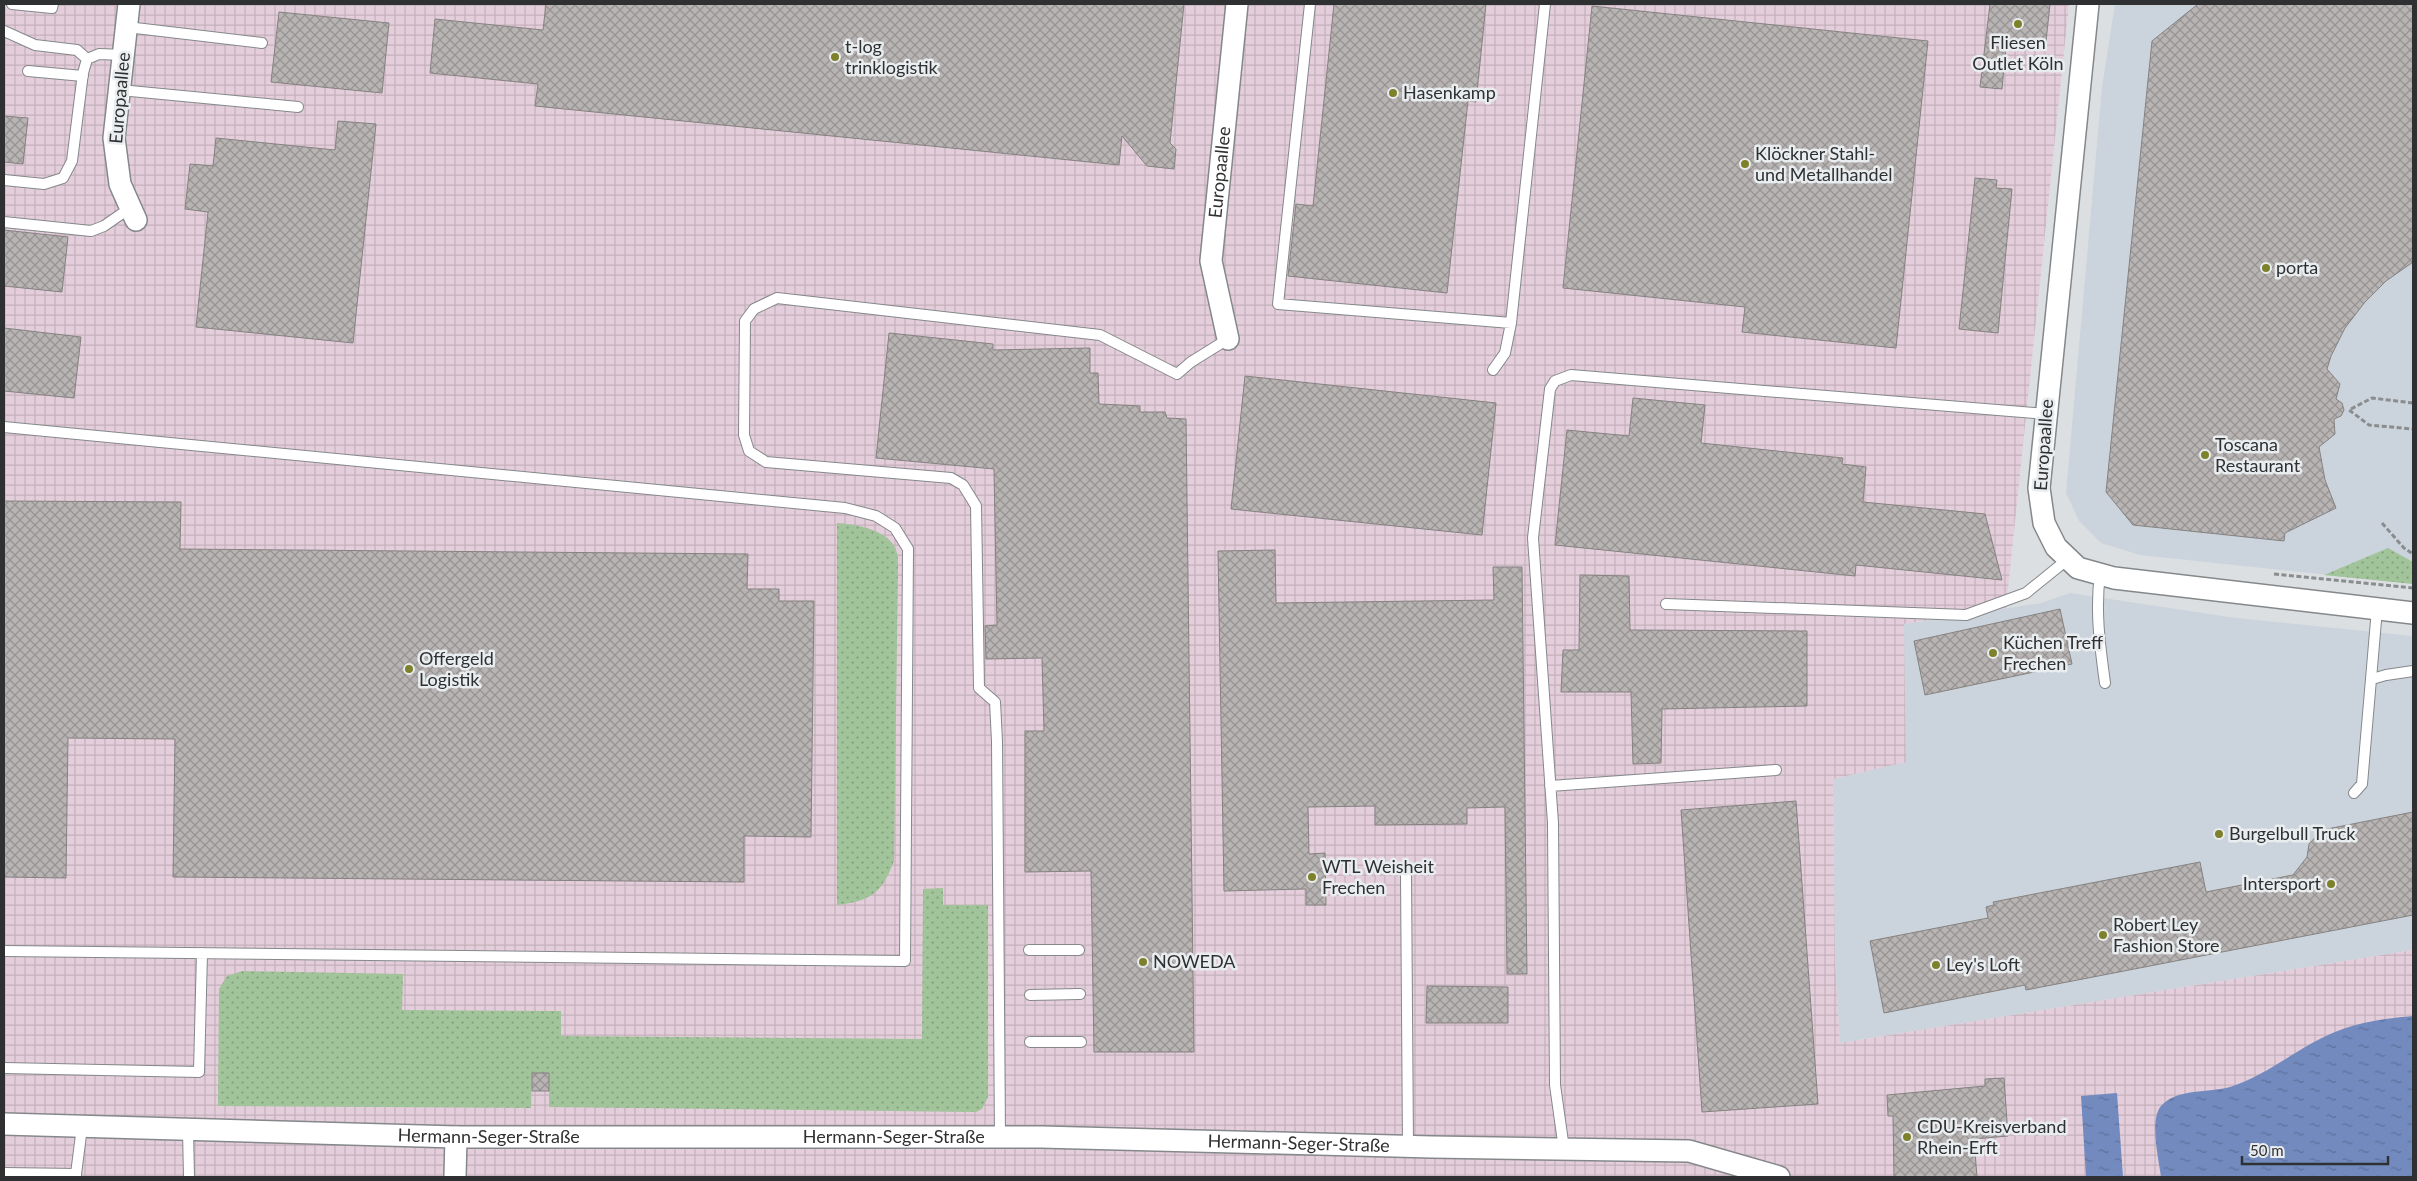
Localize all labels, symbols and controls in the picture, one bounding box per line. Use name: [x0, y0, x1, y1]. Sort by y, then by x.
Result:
marker: Fliesen Outlet Köln: [2012, 18, 2024, 30]
place label: Fliesen Outlet Köln: [1972, 31, 2064, 74]
place label: t-log trinklogistik: [845, 35, 938, 78]
street label: Europaallee: [104, 51, 134, 145]
marker: t-log trinklogistik: [829, 51, 841, 63]
place label: Hasenkamp: [1403, 81, 1496, 103]
marker: Hasenkamp: [1387, 87, 1399, 99]
street label: Europaallee: [1203, 125, 1235, 219]
place label: Klöckner Stahl- und Metallhandel: [1755, 142, 1892, 185]
marker: Klöckner Stahl- und Metallhandel: [1739, 158, 1751, 170]
place label: porta: [2276, 256, 2318, 278]
marker: porta: [2260, 262, 2272, 274]
street label: Europaallee: [2029, 398, 2057, 492]
place label: Toscana Restaurant: [2215, 433, 2301, 476]
marker: Toscana Restaurant: [2199, 449, 2211, 461]
place label: Küchen Treff Frechen: [2003, 631, 2103, 674]
place label: Offergeld Logistik: [419, 647, 494, 690]
marker: Küchen Treff Frechen: [1987, 647, 1999, 659]
marker: Offergeld Logistik: [403, 663, 415, 675]
place label: Burgelbull Truck: [2229, 822, 2356, 844]
marker: Burgelbull Truck: [2213, 828, 2225, 840]
place label: WTL Weisheit Frechen: [1322, 855, 1434, 898]
marker: WTL Weisheit Frechen: [1306, 871, 1318, 883]
place label: Intersport: [2243, 872, 2322, 894]
marker: Intersport: [2325, 878, 2337, 890]
place label: Robert Ley Fashion Store: [2113, 913, 2220, 956]
marker: Robert Ley Fashion Store: [2097, 929, 2109, 941]
place label: NOWEDA: [1153, 950, 1236, 972]
place label: Ley's Loft: [1946, 953, 2021, 975]
marker: NOWEDA: [1137, 956, 1149, 968]
marker: Ley's Loft: [1930, 959, 1942, 971]
place label: CDU-Kreisverband Rhein-Erft: [1917, 1115, 2066, 1158]
street label: Hermann-Seger-Straße: [397, 1123, 580, 1147]
street label: Hermann-Seger-Straße: [803, 1125, 985, 1147]
street label: Hermann-Seger-Straße: [1207, 1129, 1390, 1156]
marker: CDU-Kreisverband Rhein-Erft: [1901, 1131, 1913, 1143]
scale bar: [2242, 1134, 2388, 1166]
text: 50 m: [2250, 1141, 2284, 1159]

